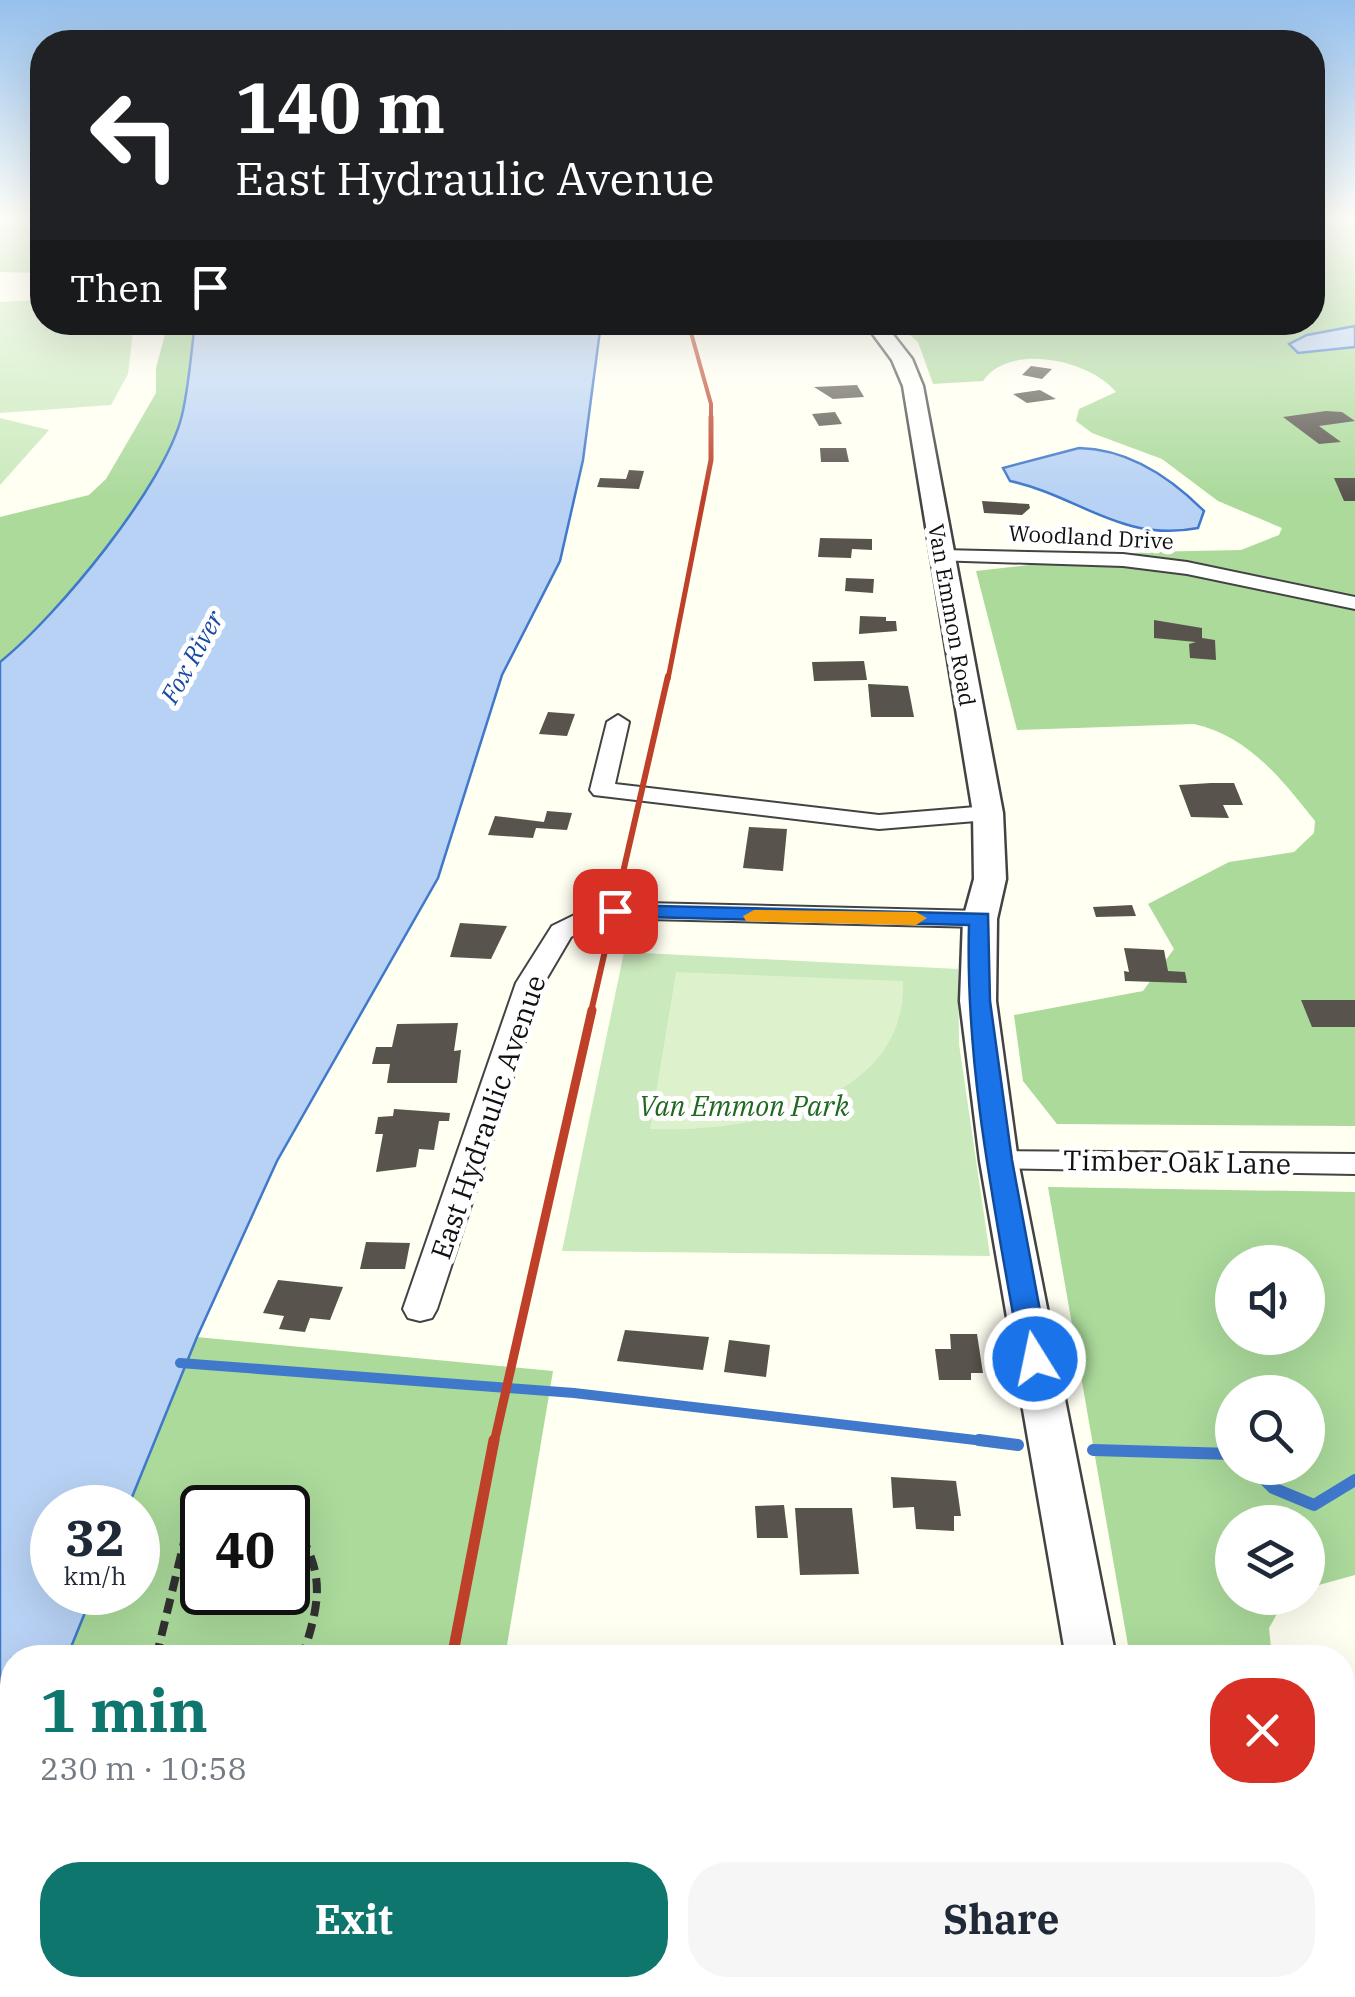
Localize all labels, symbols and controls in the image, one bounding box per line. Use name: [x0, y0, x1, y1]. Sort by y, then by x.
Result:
text: 140 m: [235, 61, 445, 152]
icon: left: [70, 70, 200, 200]
text: East Hydraulic Avenue: [235, 149, 714, 207]
icon: arrive: [183, 260, 238, 315]
text: Then: [70, 263, 163, 312]
street label: Woodland Drive: [1008, 518, 1174, 555]
street label: Van Emmon Road: [922, 522, 983, 708]
water label: Fox River: [152, 604, 231, 710]
pin: [573, 869, 658, 954]
icon: arrive: [588, 884, 643, 939]
street label: East Hydraulic Avenue: [421, 970, 554, 1264]
park label: Van Emmon Park: [639, 1087, 849, 1124]
street label: Timber Oak Lane: [1063, 1141, 1291, 1182]
map controls: [1215, 1245, 1325, 1615]
button: sound: [1215, 1245, 1325, 1355]
position arrow: [983, 1307, 1087, 1411]
button: search: [1215, 1375, 1325, 1485]
speed limit sign: 40: [180, 1485, 310, 1615]
text: 32: [65, 1505, 125, 1570]
button: layers: [1215, 1505, 1325, 1615]
text: km/h: [63, 1559, 127, 1592]
text: 1 min: [40, 1670, 208, 1749]
button: close: [1210, 1678, 1315, 1783]
text: 230 m · 10:58: [40, 1747, 247, 1789]
button: Exit: [40, 1862, 668, 1977]
button: Share: [688, 1862, 1315, 1977]

